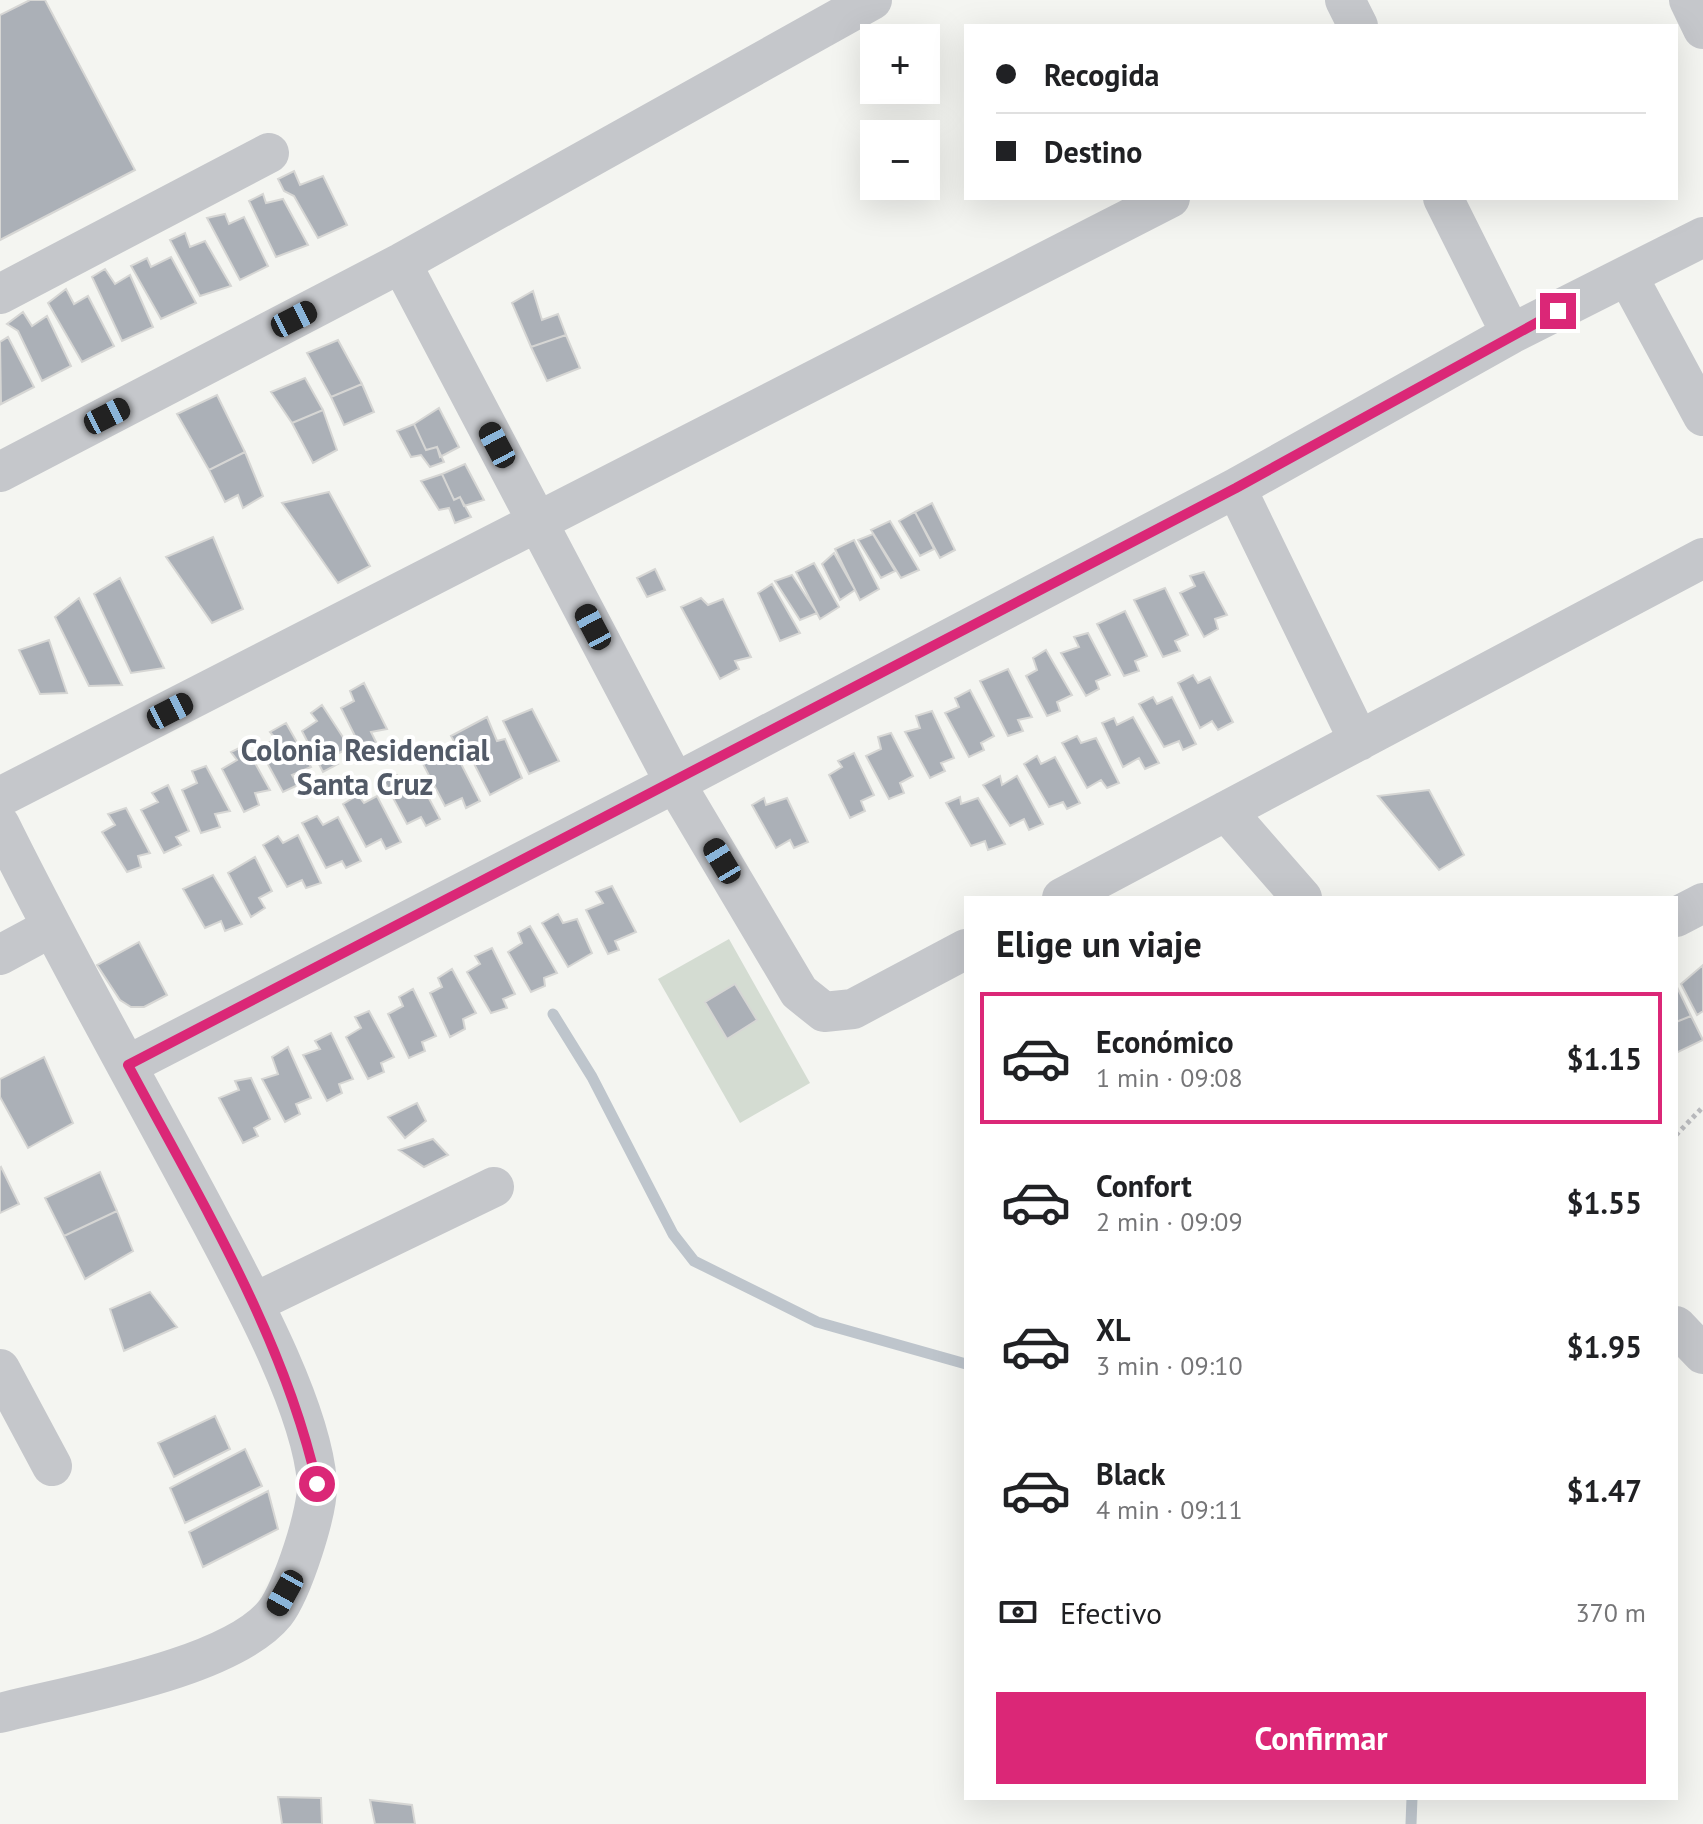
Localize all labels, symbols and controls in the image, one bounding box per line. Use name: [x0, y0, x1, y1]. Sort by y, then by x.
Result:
map controls: [860, 24, 940, 200]
button: +: [860, 24, 940, 104]
text: Recogida: [1044, 55, 1160, 94]
button: −: [860, 120, 940, 200]
text: Destino: [1044, 132, 1142, 171]
route end: [1540, 293, 1576, 329]
car: [267, 297, 321, 341]
car: [80, 394, 134, 438]
car: [475, 418, 519, 472]
car: [571, 600, 615, 654]
car: [143, 689, 197, 733]
district label: Colonia Residencial Santa Cruz: [241, 730, 490, 803]
car: [699, 834, 745, 888]
text: Elige un viaje: [996, 920, 1202, 967]
icon: car: [1000, 1022, 1072, 1094]
text: Económico: [1096, 1022, 1234, 1061]
text: $1.15: [1567, 1039, 1642, 1078]
text: 1 min · 09:08: [1096, 1061, 1243, 1094]
icon: car: [1000, 1166, 1072, 1238]
text: Confort: [1096, 1166, 1192, 1205]
text: $1.55: [1567, 1183, 1642, 1222]
text: 2 min · 09:09: [1096, 1205, 1243, 1238]
icon: car: [1000, 1310, 1072, 1382]
text: XL: [1096, 1310, 1130, 1349]
text: $1.95: [1567, 1327, 1642, 1366]
text: 3 min · 09:10: [1096, 1349, 1243, 1382]
icon: car: [1000, 1454, 1072, 1526]
text: Black: [1096, 1454, 1165, 1493]
route start: [299, 1466, 335, 1502]
text: $1.47: [1567, 1471, 1642, 1510]
text: 4 min · 09:11: [1096, 1493, 1243, 1526]
car: [263, 1566, 307, 1620]
icon: cash: [996, 1590, 1040, 1634]
text: Efectivo: [1060, 1593, 1162, 1632]
text: 370 m: [1575, 1596, 1646, 1629]
button: Confirmar: [996, 1692, 1646, 1784]

